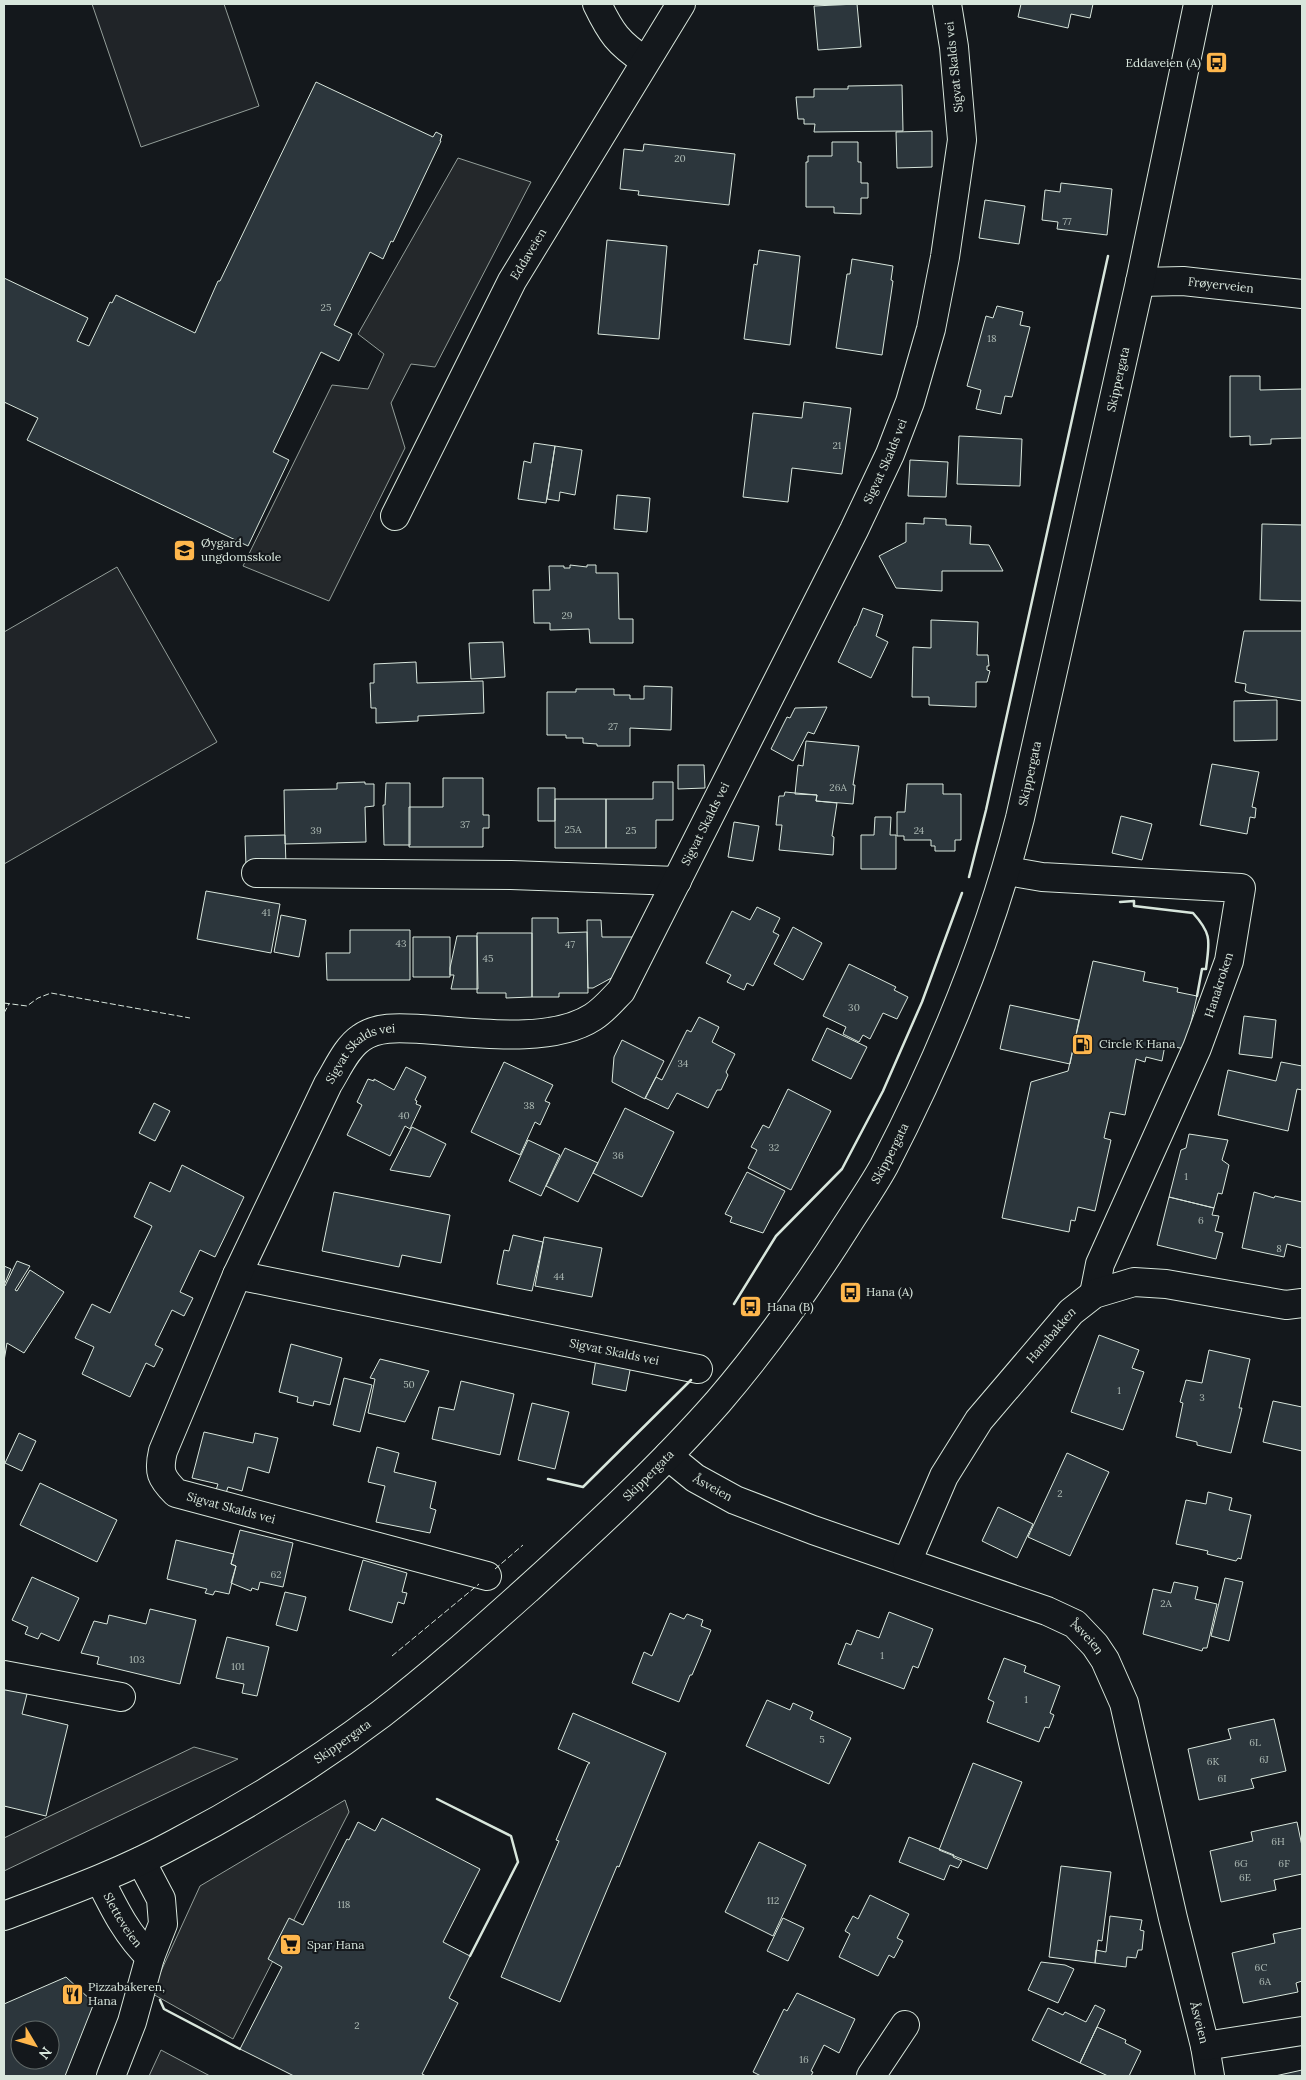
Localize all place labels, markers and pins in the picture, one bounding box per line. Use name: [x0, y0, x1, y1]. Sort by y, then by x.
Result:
bus stop icon: Eddaveien (A): [1205, 51, 1229, 75]
place label: Eddaveien (A): [1126, 55, 1201, 71]
place label: Øygard ungdomsskole: [201, 535, 282, 564]
school or university icon: Øygard ungdomsskole: [173, 538, 197, 562]
fuel station icon: Circle K Hana: [1071, 1032, 1095, 1056]
place label: Circle K Hana: [1099, 1036, 1175, 1051]
bus stop icon: Hana (A): [838, 1280, 862, 1304]
place label: Hana (A): [866, 1284, 913, 1300]
bus stop icon: Hana (B): [739, 1295, 763, 1319]
place label: Hana (B): [767, 1299, 814, 1315]
supermarket icon: Spar Hana: [279, 1933, 303, 1957]
place label: Spar Hana: [307, 1937, 364, 1952]
place label: Pizzabakeren, Hana: [88, 1979, 165, 2008]
restaurant icon: Pizzabakeren, Hana: [60, 1982, 84, 2006]

